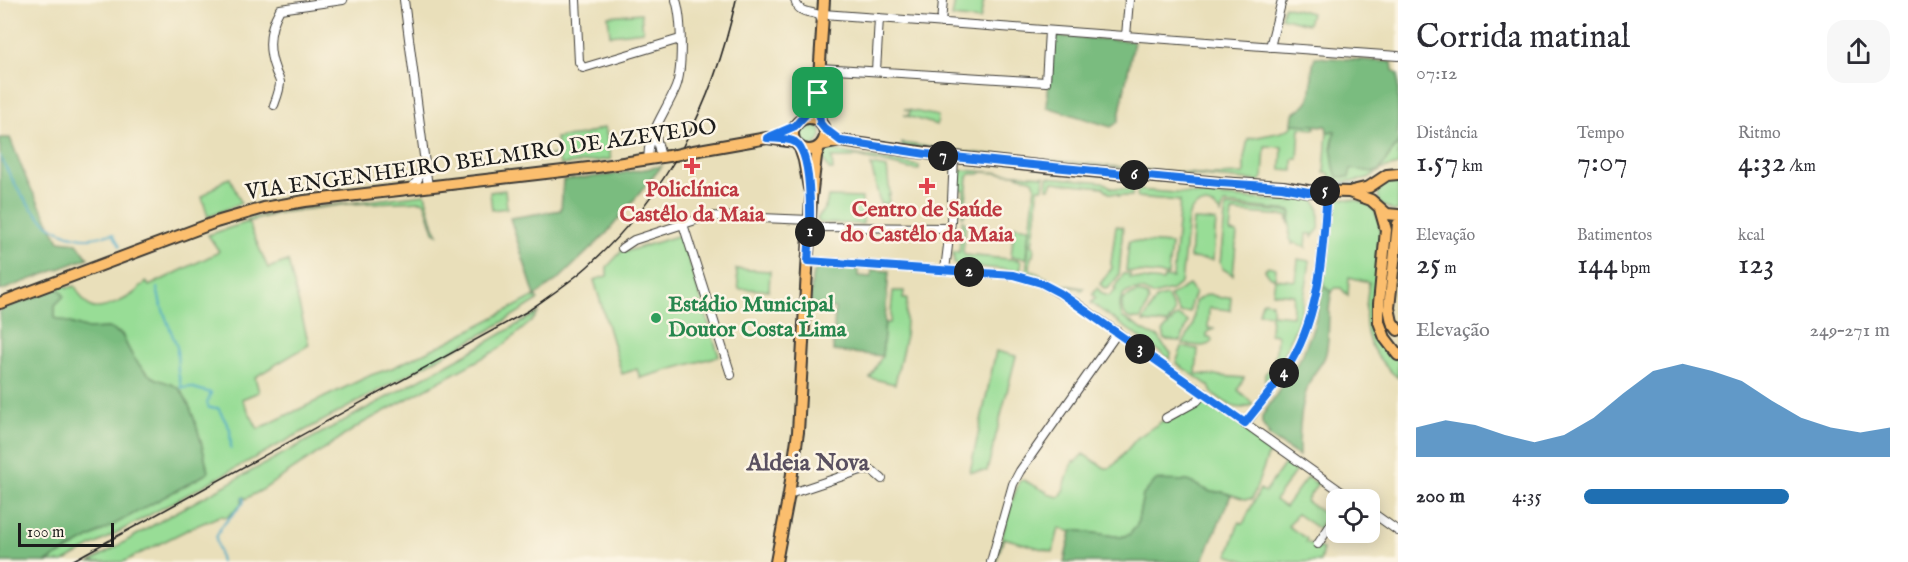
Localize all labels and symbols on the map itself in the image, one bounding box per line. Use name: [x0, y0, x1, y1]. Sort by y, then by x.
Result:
pin: [792, 67, 843, 118]
street label: VIA ENGENHEIRO BELMIRO DE AZEVEDO: [243, 113, 718, 207]
pin: 7: [928, 141, 958, 171]
marker: Policlínica Castêlo da Maia: [683, 157, 701, 175]
pin: 6: [1119, 160, 1149, 190]
place label: Policlínica Castêlo da Maia: [620, 176, 765, 229]
pin: 5: [1310, 176, 1340, 206]
marker: Centro de Saúde do Castêlo da Maia: [918, 177, 936, 195]
place label: Centro de Saúde do Castêlo da Maia: [840, 196, 1014, 249]
pin: 1: [795, 217, 825, 247]
pin: 2: [954, 257, 984, 287]
place label: Estádio Municipal Doutor Costa Lima: [668, 291, 847, 344]
marker: Estádio Municipal Doutor Costa Lima: [649, 311, 663, 325]
pin: 3: [1125, 334, 1155, 364]
pin: 4: [1269, 358, 1299, 388]
district label: Aldeia Nova: [746, 448, 870, 479]
scale bar: [18, 520, 114, 548]

